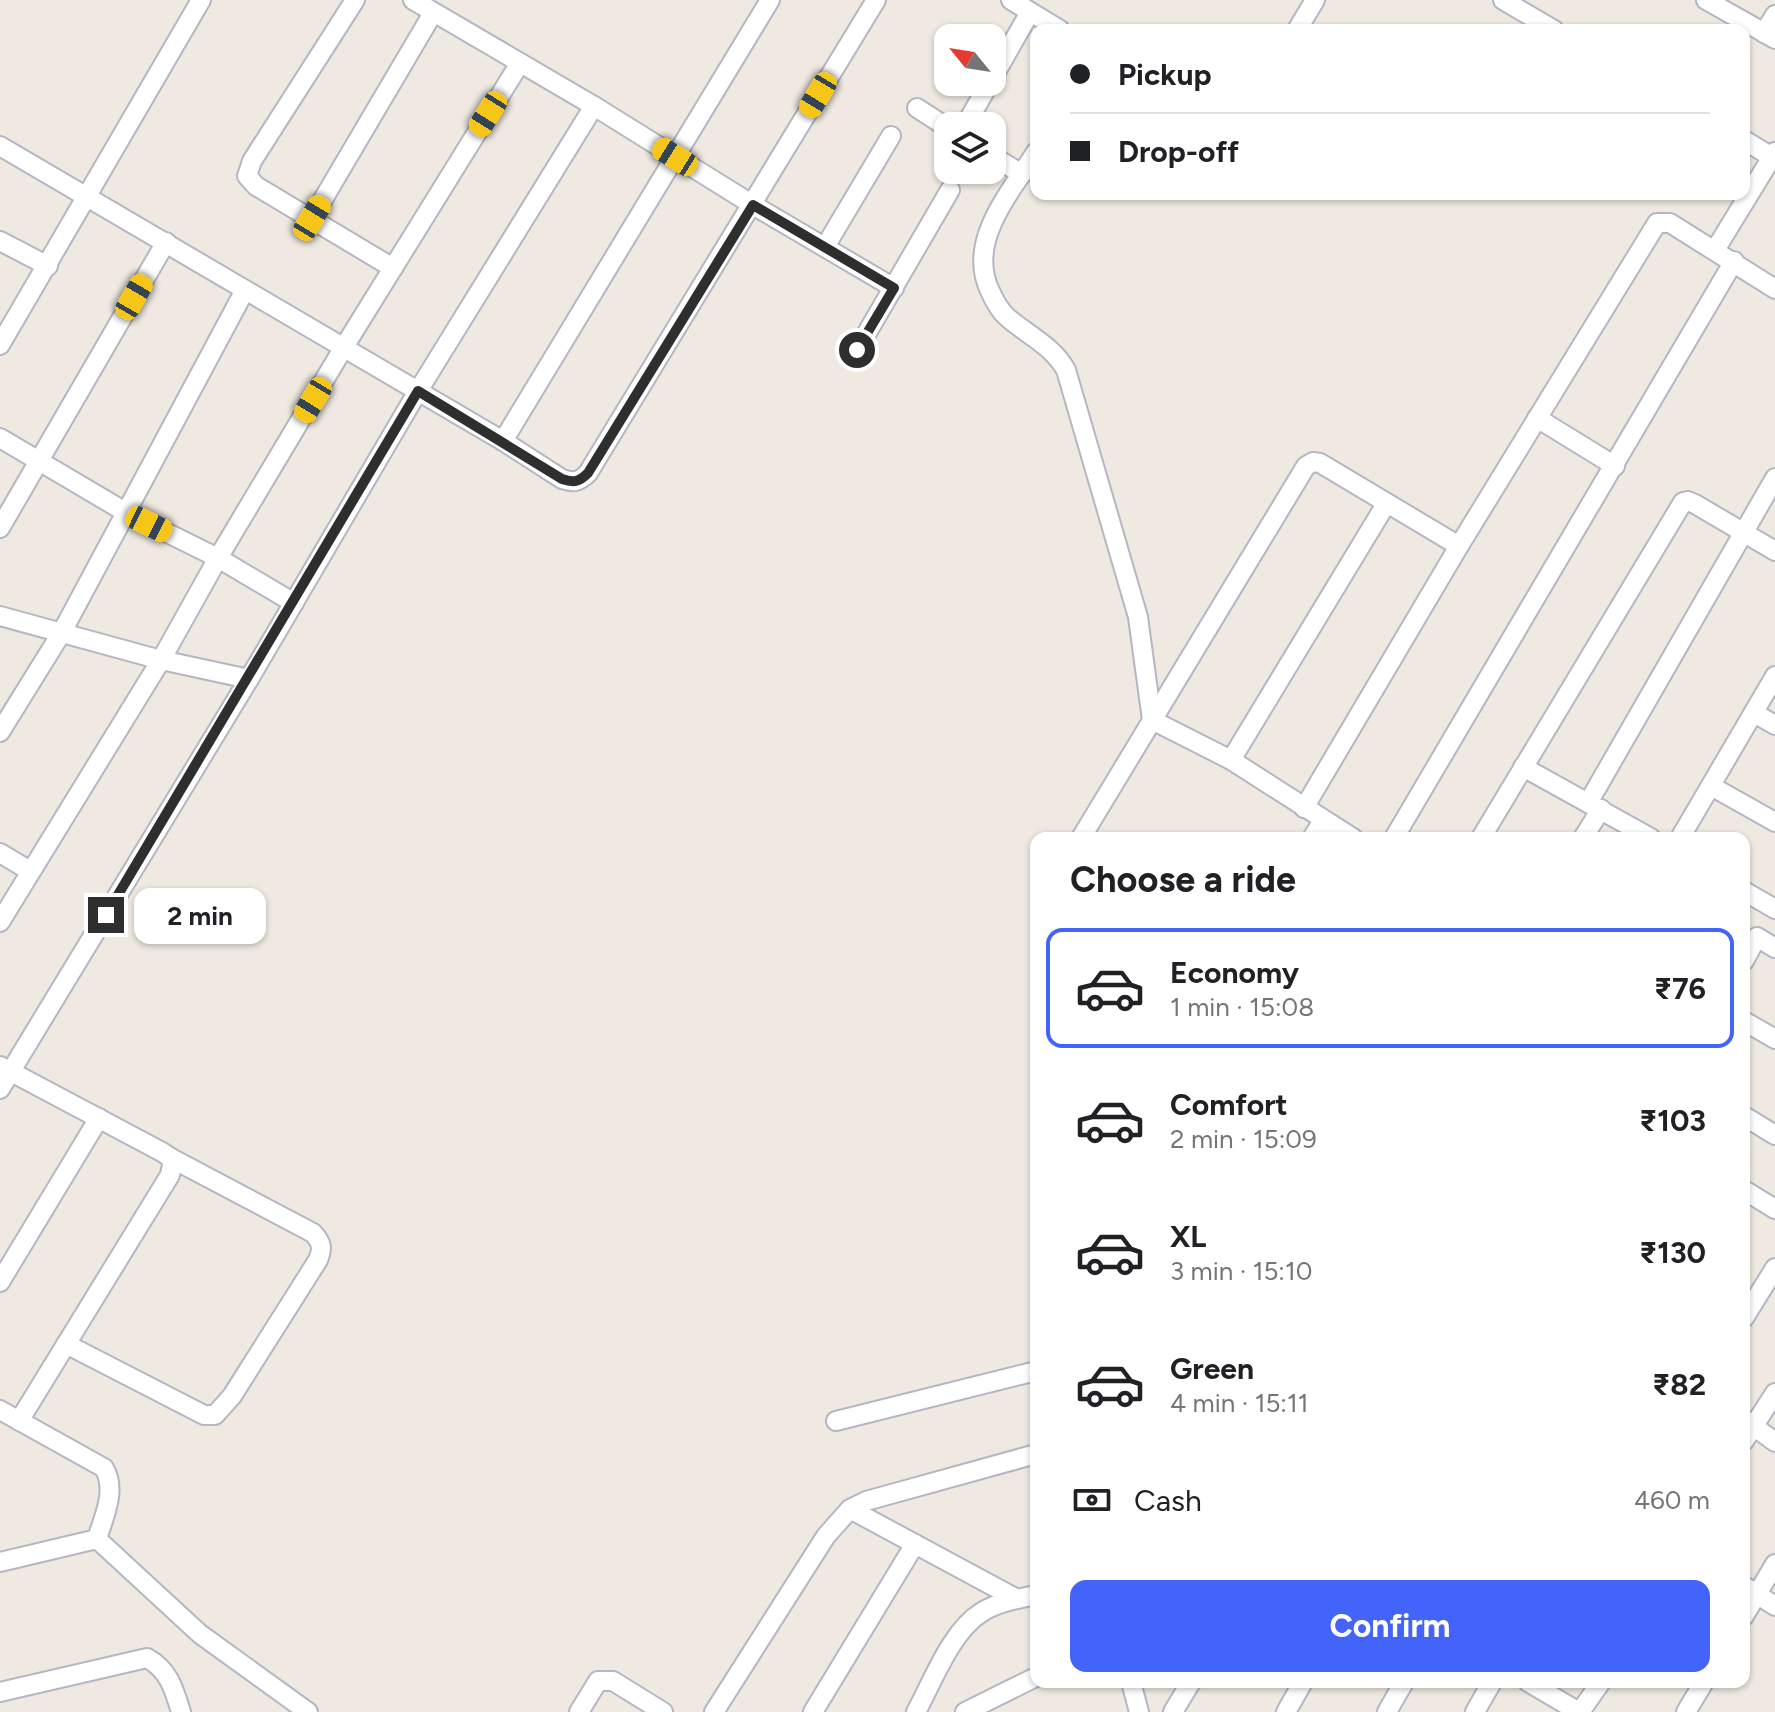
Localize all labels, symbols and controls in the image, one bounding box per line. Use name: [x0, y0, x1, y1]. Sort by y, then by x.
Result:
north arrow: [934, 24, 1006, 96]
map controls: [934, 24, 1006, 184]
text: Pickup: [1118, 56, 1212, 93]
car: [795, 68, 841, 122]
car: [465, 87, 511, 141]
button: layers: [934, 112, 1006, 184]
text: Drop-off: [1118, 133, 1239, 170]
car: [648, 134, 702, 180]
car: [289, 191, 335, 245]
car: [112, 270, 156, 324]
route start: [839, 332, 875, 368]
car: [290, 373, 336, 427]
car: [122, 503, 176, 545]
text: Choose a ride: [1070, 858, 1296, 901]
callout: 2 min: [134, 887, 266, 943]
route end: [88, 897, 124, 933]
text: 2 min: [167, 900, 233, 932]
icon: car: [1074, 952, 1146, 1024]
text: Economy: [1170, 954, 1299, 991]
text: ₹76: [1654, 970, 1706, 1007]
text: 1 min · 15:08: [1170, 991, 1314, 1023]
icon: car: [1074, 1084, 1146, 1156]
text: Comfort: [1170, 1086, 1288, 1123]
text: ₹103: [1639, 1102, 1706, 1139]
text: 2 min · 15:09: [1170, 1123, 1317, 1155]
icon: car: [1074, 1216, 1146, 1288]
text: XL: [1170, 1218, 1206, 1255]
text: ₹130: [1639, 1234, 1706, 1271]
text: 3 min · 15:10: [1170, 1255, 1312, 1287]
icon: car: [1074, 1348, 1146, 1420]
text: Green: [1170, 1350, 1254, 1387]
text: ₹82: [1652, 1366, 1706, 1403]
text: 4 min · 15:11: [1170, 1387, 1308, 1419]
icon: cash: [1070, 1478, 1114, 1522]
text: Cash: [1134, 1482, 1202, 1519]
text: 460 m: [1634, 1484, 1710, 1516]
button: Confirm: [1070, 1580, 1710, 1672]

